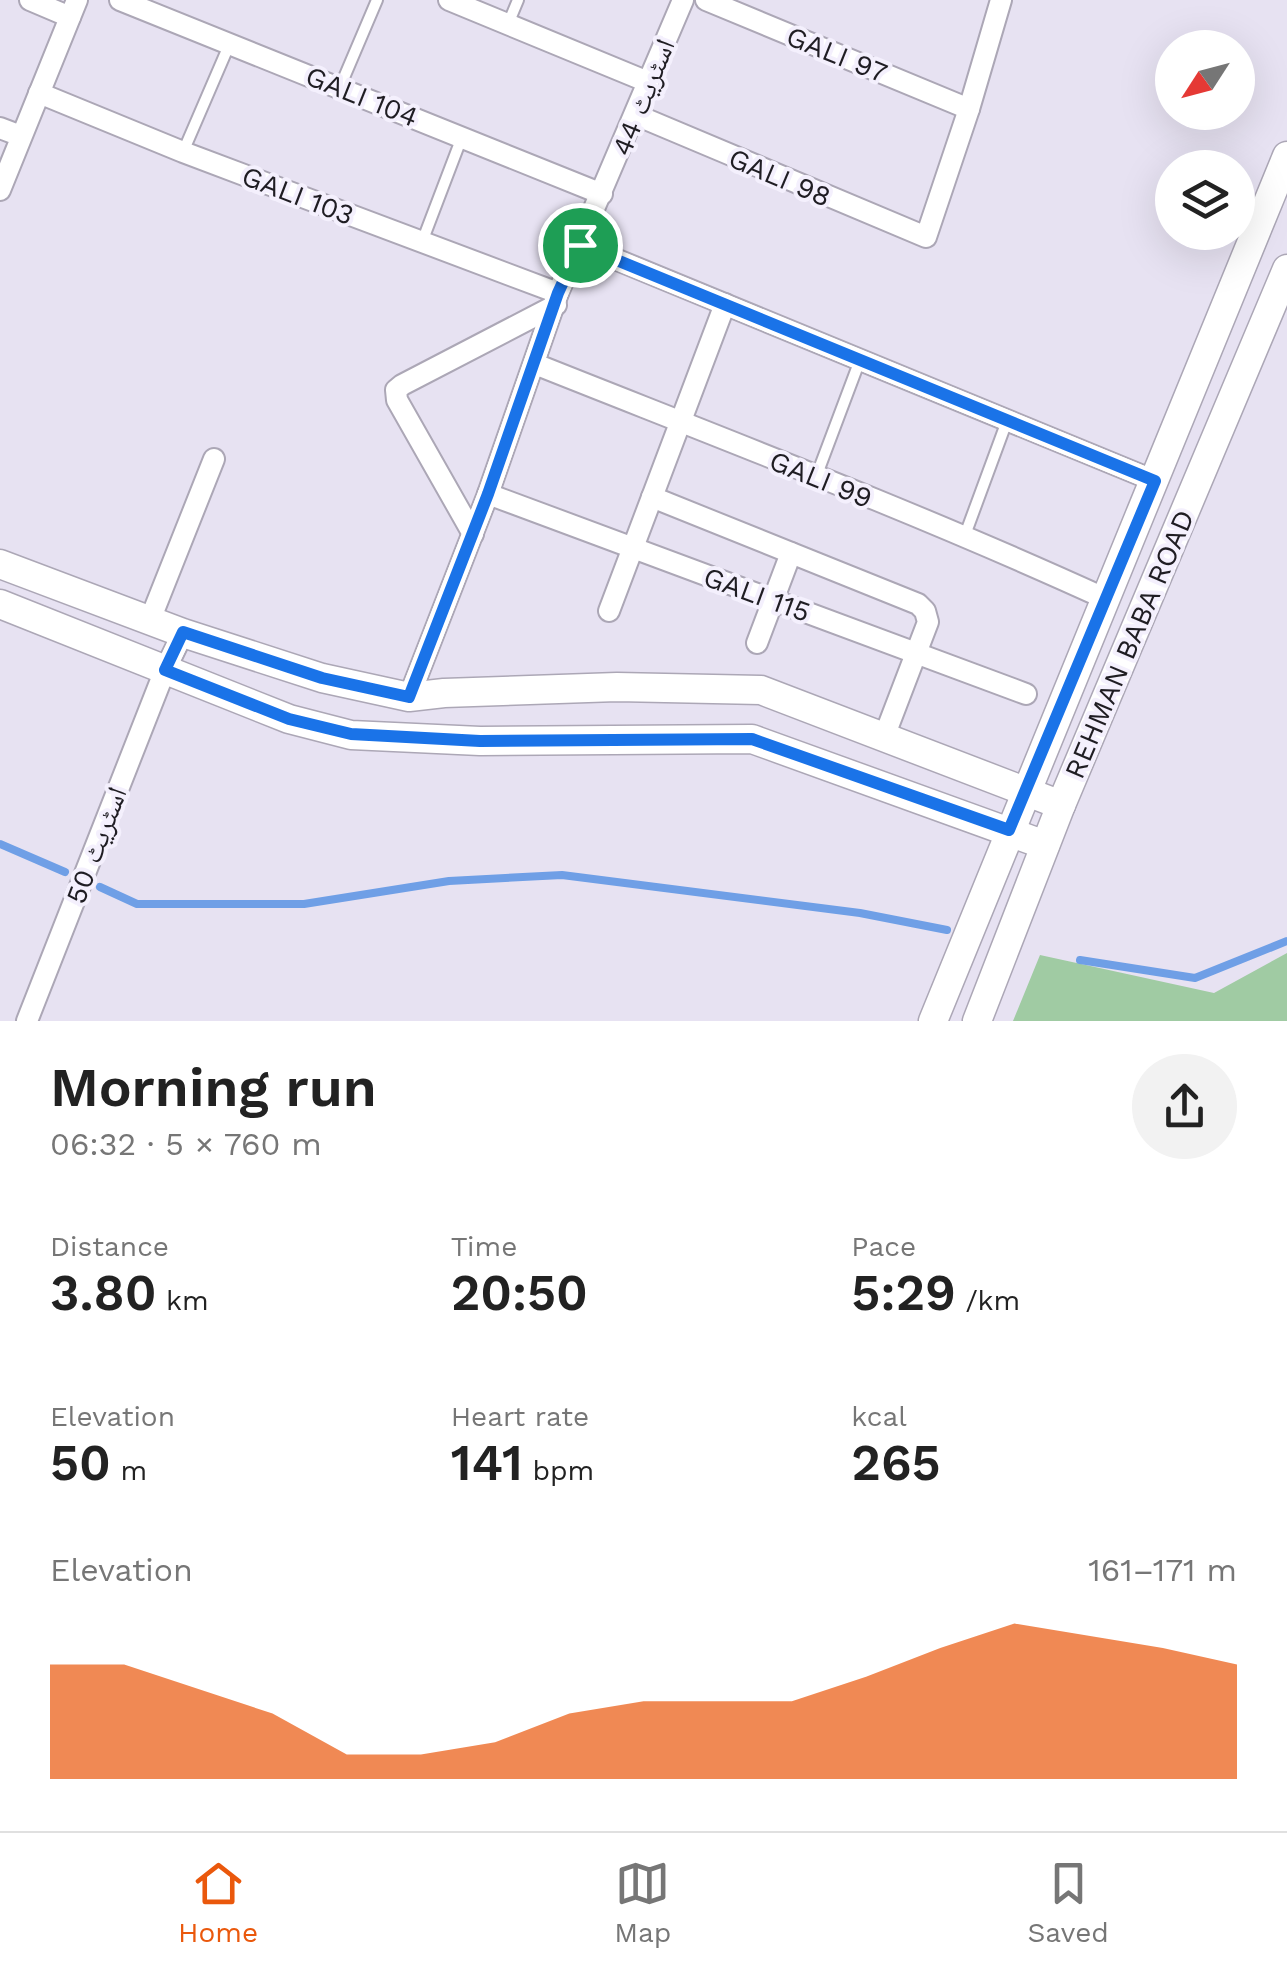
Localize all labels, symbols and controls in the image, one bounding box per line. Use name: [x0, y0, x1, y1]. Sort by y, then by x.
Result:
street label: GALI 97: [782, 19, 892, 90]
north arrow: [1155, 30, 1255, 130]
map controls: [1155, 30, 1255, 250]
street label: اسٹریٹ 44: [605, 34, 682, 160]
street label: GALI 104: [301, 59, 423, 134]
street label: GALI 98: [724, 141, 836, 214]
button: layers: [1155, 150, 1255, 250]
street label: GALI 103: [237, 159, 358, 232]
pin: [538, 203, 623, 288]
icon: arrive: [553, 218, 608, 273]
street label: GALI 99: [765, 444, 877, 515]
street label: REHMAN BABA ROAD: [1058, 505, 1201, 783]
street label: GALI 115: [699, 560, 815, 629]
street label: اسٹریٹ 50: [59, 782, 134, 908]
button: share: [1132, 1054, 1237, 1159]
text: Morning run: [50, 1055, 377, 1119]
text: 06:32 · 5 × 760 m: [50, 1125, 322, 1163]
text: Distance: [50, 1230, 169, 1263]
text: Time: [451, 1230, 517, 1263]
text: Pace: [851, 1230, 916, 1263]
text: 3.80: [50, 1263, 156, 1322]
text: 20:50: [451, 1263, 588, 1322]
text: 5:29: [851, 1263, 956, 1322]
text: km: [156, 1284, 209, 1317]
text: /km: [956, 1284, 1020, 1317]
text: Elevation: [50, 1400, 175, 1433]
text: Heart rate: [451, 1400, 589, 1433]
text: kcal: [851, 1400, 907, 1433]
text: 50: [50, 1433, 111, 1492]
text: 141: [451, 1433, 523, 1492]
text: 265: [851, 1433, 941, 1492]
text: m: [111, 1454, 147, 1487]
text: bpm: [523, 1454, 594, 1487]
text: Elevation: [50, 1551, 193, 1589]
text: 161–171 m: [1088, 1551, 1237, 1589]
tab: Home: [178, 1856, 258, 1949]
tab: Map: [614, 1856, 671, 1949]
tab: Saved: [1028, 1856, 1109, 1949]

